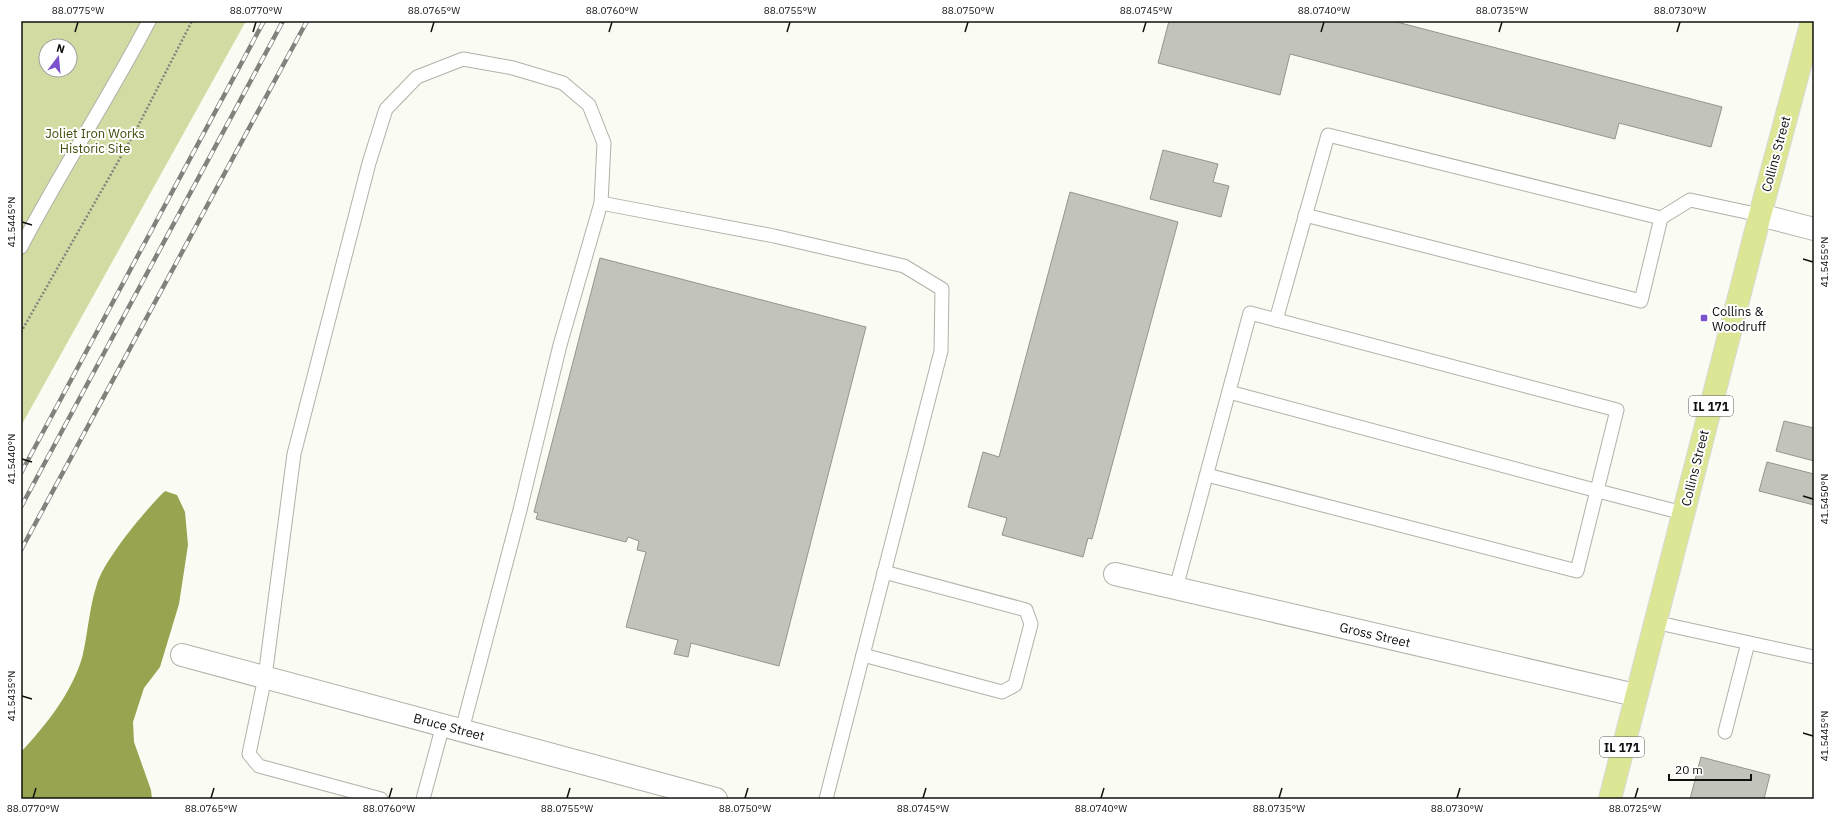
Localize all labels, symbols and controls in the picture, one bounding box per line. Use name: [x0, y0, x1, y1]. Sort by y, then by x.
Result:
text: 88.0775°W: [52, 4, 104, 17]
text: 88.0770°W: [230, 4, 282, 17]
text: 88.0765°W: [408, 4, 460, 17]
text: 88.0760°W: [586, 4, 638, 17]
text: 88.0755°W: [764, 4, 816, 17]
text: 88.0750°W: [942, 4, 994, 17]
text: 88.0745°W: [1120, 4, 1172, 17]
text: 88.0740°W: [1298, 4, 1350, 17]
text: 88.0735°W: [1476, 4, 1528, 17]
text: 88.0730°W: [1654, 4, 1706, 17]
north arrow: [38, 38, 78, 78]
text: N: [55, 41, 67, 56]
street label: Collins Street: [1758, 114, 1794, 194]
park label: Joliet Iron Works Historic Site: [45, 125, 145, 157]
text: 41.5445°N: [5, 197, 18, 247]
text: 41.5455°N: [1818, 237, 1831, 287]
place label: Collins & Woodruff: [1712, 303, 1766, 335]
marker: Collins & Woodruff: [1699, 313, 1709, 323]
road number: IL 171: [1689, 396, 1733, 416]
street label: Collins Street: [1677, 428, 1713, 508]
text: 41.5440°N: [5, 434, 18, 484]
text: 41.5450°N: [1818, 474, 1831, 524]
street label: Gross Street: [1338, 619, 1412, 651]
text: 41.5435°N: [5, 671, 18, 721]
street label: Bruce Street: [412, 709, 486, 745]
text: 41.5445°N: [1818, 711, 1831, 761]
road number: IL 171: [1600, 737, 1644, 757]
scale bar: [1669, 756, 1751, 782]
text: 20 m: [1675, 762, 1703, 777]
text: 88.0770°W: [7, 802, 59, 815]
text: 88.0765°W: [185, 802, 237, 815]
text: 88.0760°W: [363, 802, 415, 815]
text: 88.0755°W: [541, 802, 593, 815]
text: 88.0750°W: [719, 802, 771, 815]
text: 88.0745°W: [897, 802, 949, 815]
text: 88.0740°W: [1075, 802, 1127, 815]
text: 88.0735°W: [1253, 802, 1305, 815]
text: 88.0730°W: [1431, 802, 1483, 815]
text: 88.0725°W: [1609, 802, 1661, 815]

